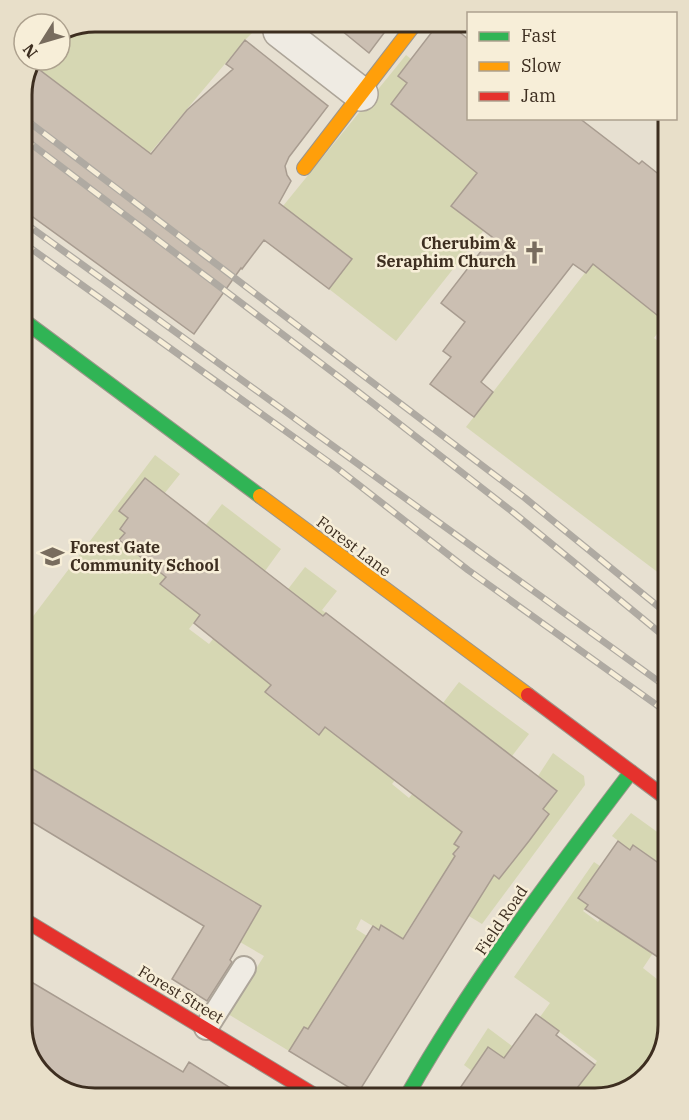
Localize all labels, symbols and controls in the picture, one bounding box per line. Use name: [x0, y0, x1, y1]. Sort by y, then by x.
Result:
north arrow: [12, 12, 72, 72]
legend: [467, 12, 677, 120]
text: Fast: [521, 24, 556, 47]
text: N: [18, 40, 42, 62]
text: Slow: [521, 54, 561, 77]
text: Jam: [521, 84, 556, 107]
place label: Cherubim & Seraphim Church: [376, 233, 516, 271]
church icon: Cherubim & Seraphim Church: [521, 239, 547, 265]
street label: Forest Lane: [313, 511, 395, 581]
place label: Forest Gate Community School: [70, 537, 219, 575]
school or university icon: Forest Gate Community School: [39, 543, 65, 569]
street label: Field Road: [470, 881, 532, 959]
street label: Forest Street: [135, 961, 228, 1027]

